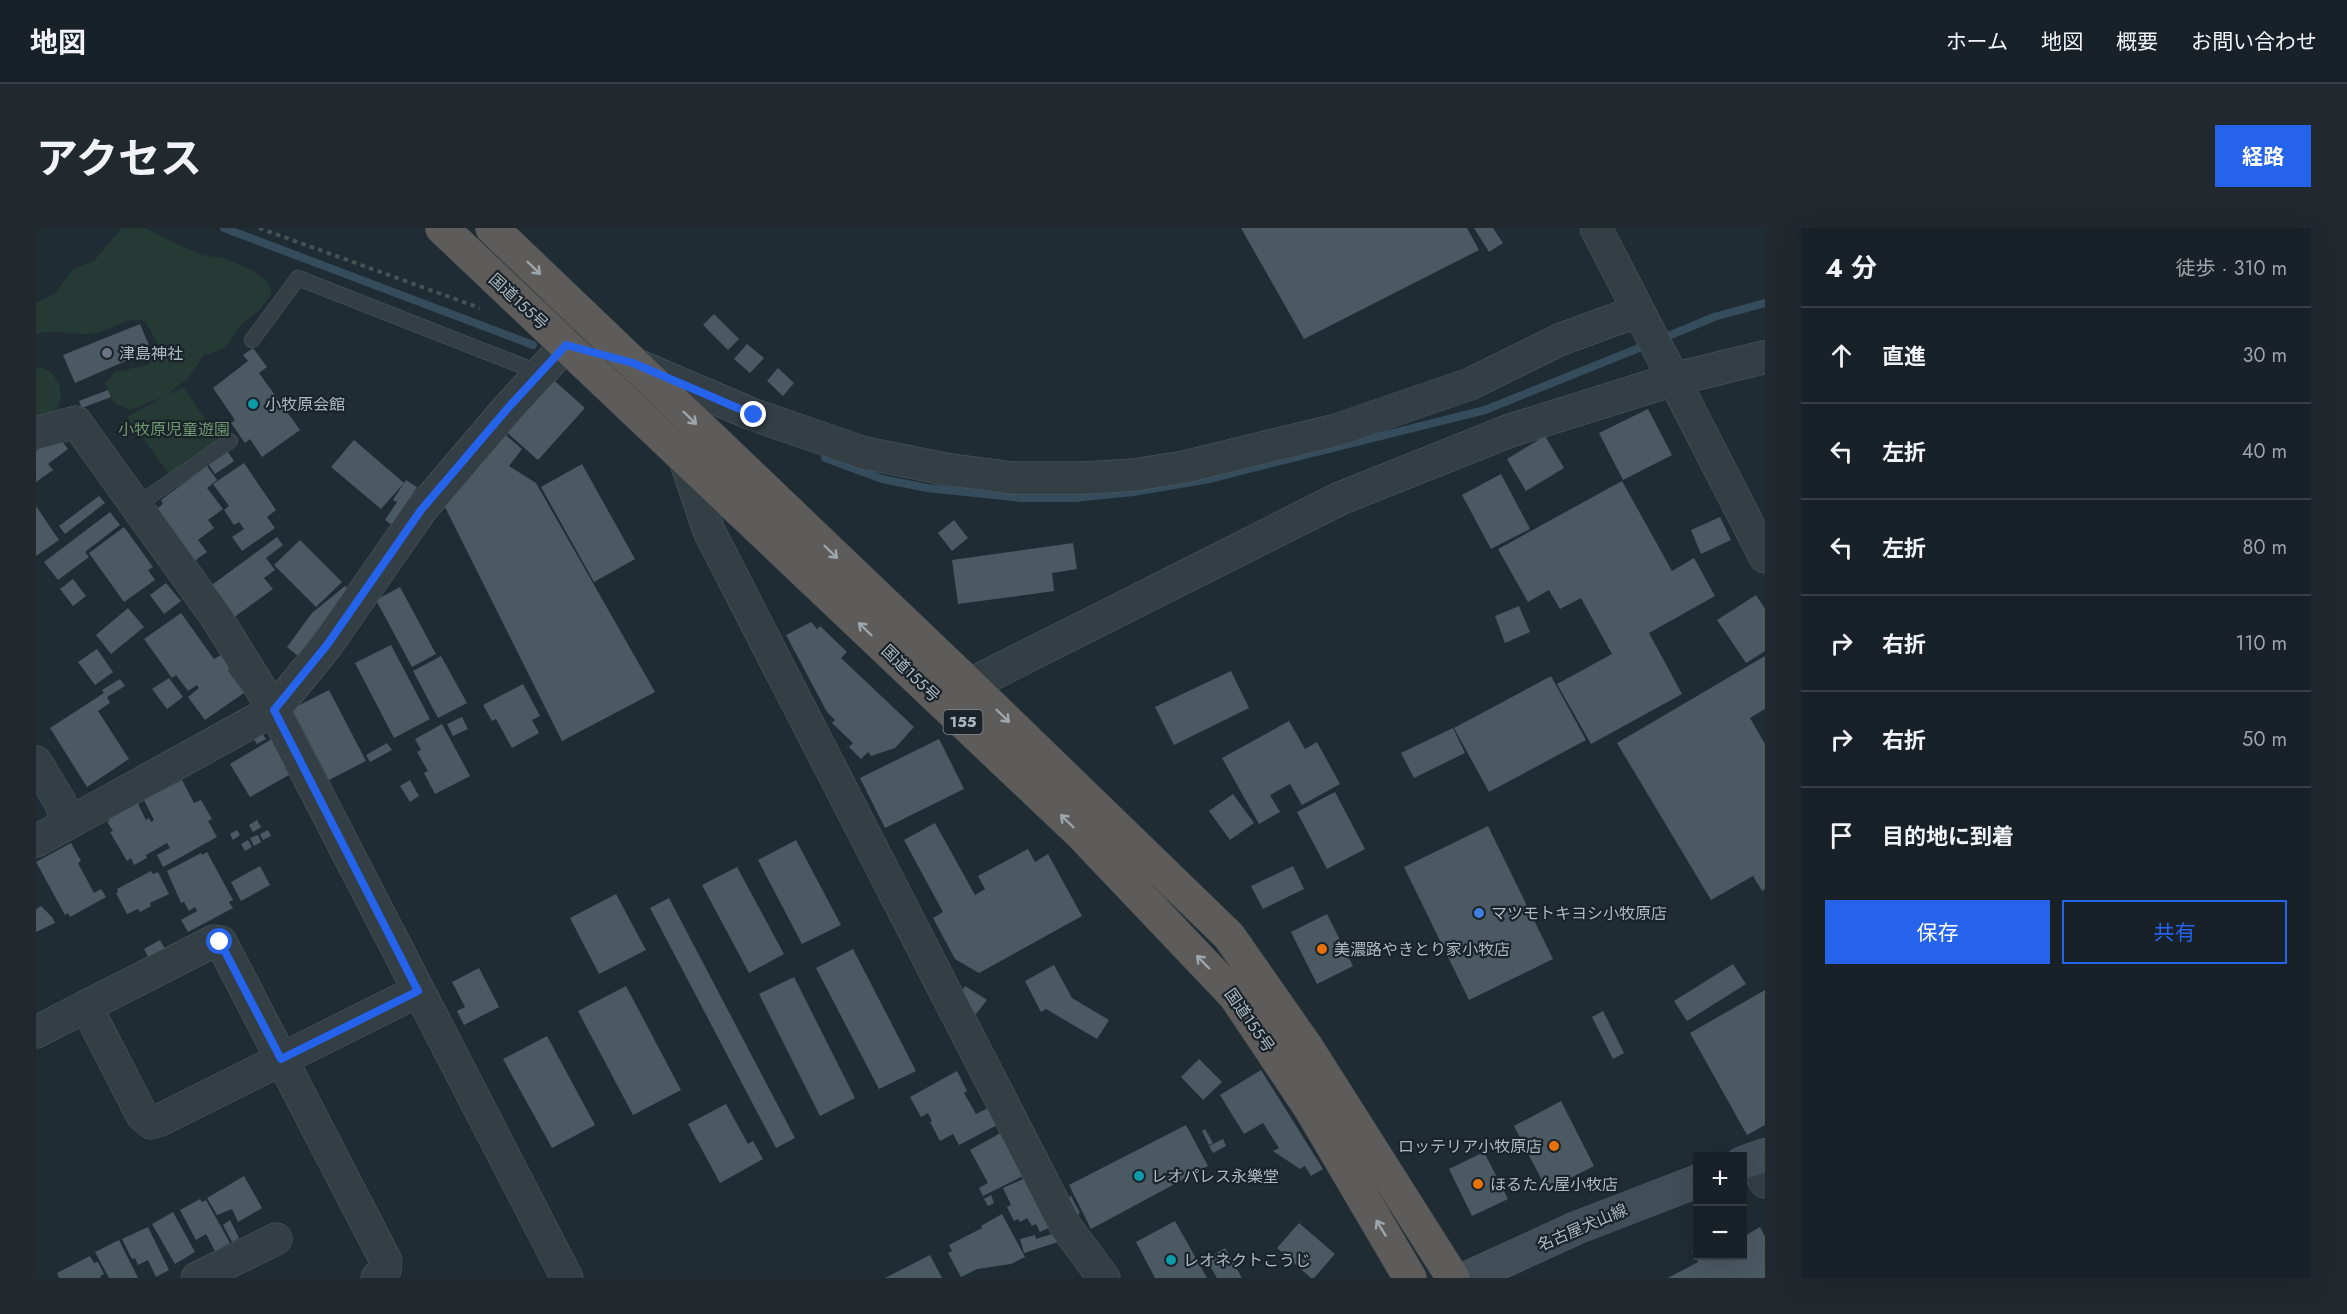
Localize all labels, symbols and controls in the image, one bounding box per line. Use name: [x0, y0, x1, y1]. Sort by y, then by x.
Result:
text: 地図: [30, 22, 86, 63]
text: ホーム: [1946, 27, 2008, 57]
text: 地図: [2041, 27, 2083, 57]
text: 概要: [2116, 27, 2158, 57]
text: お問い合わせ: [2191, 27, 2317, 57]
button: 経路: [2215, 125, 2311, 187]
text: アクセス: [36, 128, 202, 189]
text: 4 分: [1825, 249, 1877, 287]
text: 徒歩 · 310 m: [2175, 254, 2287, 283]
one-way arrow: [526, 261, 541, 275]
street label: 国道155号: [484, 268, 553, 335]
icon: ahead: [1825, 339, 1858, 372]
text: 直進: [1882, 340, 1926, 372]
text: 30 m: [2242, 341, 2287, 370]
place label: 津島神社: [119, 342, 183, 365]
marker: 津島神社: [100, 346, 114, 360]
place label: 小牧原会館: [265, 393, 345, 416]
marker: 小牧原会館: [246, 397, 260, 411]
route end: [740, 401, 766, 427]
one-way arrow: [683, 410, 698, 425]
park label: 小牧原児童遊園: [118, 418, 230, 441]
icon: left: [1825, 435, 1858, 468]
text: 左折: [1882, 436, 1926, 468]
text: 40 m: [2242, 437, 2287, 466]
icon: left: [1825, 531, 1858, 564]
text: 左折: [1882, 532, 1926, 564]
text: 80 m: [2242, 533, 2287, 562]
one-way arrow: [824, 545, 839, 559]
one-way arrow: [858, 622, 873, 636]
icon: right: [1825, 627, 1858, 660]
text: 右折: [1882, 628, 1926, 660]
text: 110 m: [2235, 629, 2287, 658]
street label: 国道155号: [876, 640, 945, 707]
one-way arrow: [995, 709, 1010, 723]
road number: 155: [944, 710, 982, 734]
icon: right: [1825, 723, 1858, 756]
text: 右折: [1882, 724, 1926, 756]
text: 50 m: [2242, 725, 2287, 754]
one-way arrow: [1060, 814, 1075, 828]
icon: arrive: [1825, 819, 1858, 852]
text: 目的地に到着: [1882, 820, 2014, 852]
button: 保存: [1825, 900, 2050, 964]
button: 共有: [2062, 900, 2287, 964]
place label: マツモトキヨシ小牧原店: [1491, 902, 1667, 925]
marker: マツモトキヨシ小牧原店: [1472, 906, 1486, 920]
route start: [206, 928, 232, 954]
place label: 美濃路やきとり家小牧店: [1334, 938, 1510, 961]
marker: 美濃路やきとり家小牧店: [1315, 942, 1329, 956]
one-way arrow: [1195, 954, 1210, 969]
street label: 国道155号: [1219, 984, 1280, 1057]
place label: ロッテリア小牧原店: [1398, 1135, 1542, 1158]
marker: ロッテリア小牧原店: [1547, 1139, 1561, 1153]
map controls: [1693, 1152, 1747, 1260]
button: +: [1693, 1152, 1747, 1206]
place label: レオパレス永樂堂: [1151, 1165, 1279, 1188]
marker: レオパレス永樂堂: [1132, 1169, 1146, 1183]
place label: ほるたん屋小牧店: [1490, 1173, 1618, 1196]
marker: ほるたん屋小牧店: [1471, 1177, 1485, 1191]
street label: 名古屋犬山線: [1534, 1198, 1631, 1257]
button: −: [1693, 1206, 1747, 1260]
one-way arrow: [1374, 1220, 1386, 1237]
place label: レオネクトこうじ: [1183, 1249, 1311, 1272]
marker: レオネクトこうじ: [1164, 1253, 1178, 1267]

